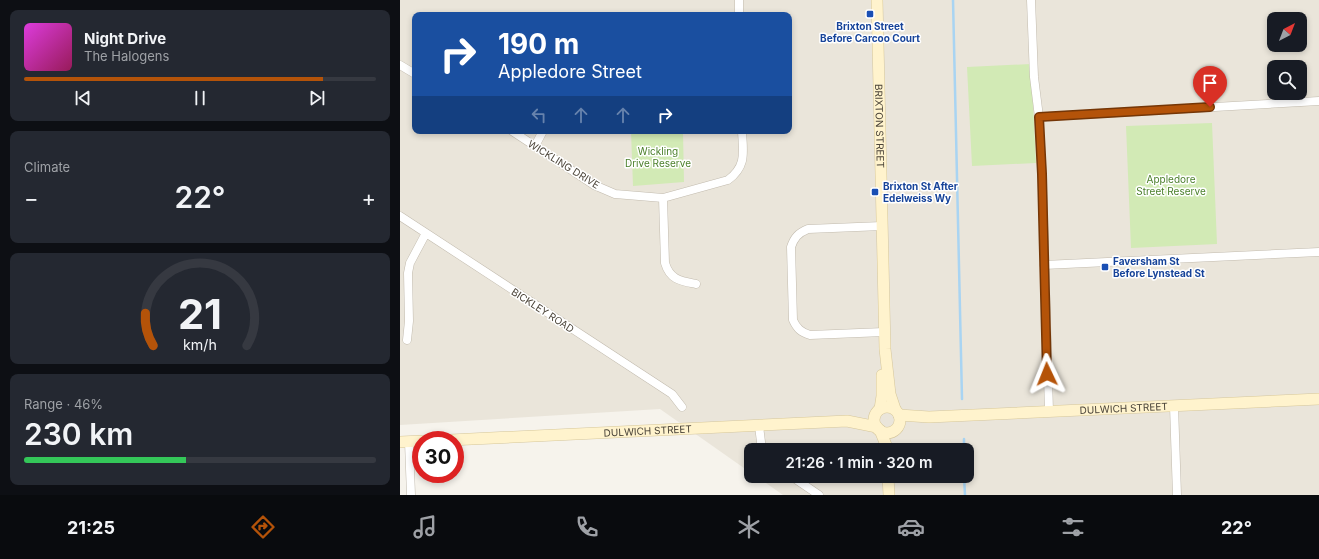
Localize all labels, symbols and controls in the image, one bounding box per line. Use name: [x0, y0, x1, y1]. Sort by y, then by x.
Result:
marker: Brixton Street Before Carcoo Court: [865, 9, 875, 19]
north arrow: [1267, 12, 1307, 52]
map controls: [1267, 12, 1307, 100]
place label: Brixton Street Before Carcoo Court: [820, 20, 920, 44]
text: 190 m: [498, 27, 579, 61]
icon: right: [432, 28, 484, 80]
text: Night Drive: [84, 29, 166, 48]
text: The Halogens: [84, 48, 169, 64]
button: search: [1267, 60, 1307, 100]
text: Appledore Street: [498, 61, 642, 82]
pin: [1193, 66, 1227, 107]
icon: arrive: [1199, 72, 1221, 94]
street label: BRIXTON STREET: [873, 84, 887, 168]
icon: previous: [72, 87, 94, 109]
icon: pause: [189, 87, 211, 109]
icon: next: [306, 87, 328, 109]
icon: left: [528, 104, 550, 126]
icon: ahead: [570, 104, 592, 126]
icon: ahead: [612, 104, 634, 126]
icon: right: [654, 104, 676, 126]
street label: WICKLING DRIVE: [526, 137, 602, 191]
park label: Wickling Drive Reserve: [625, 145, 691, 169]
text: Climate: [24, 159, 70, 175]
park label: Appledore Street Reserve: [1136, 173, 1206, 197]
text: 22°: [174, 179, 226, 215]
place label: Brixton St After Edelweiss Wy: [883, 180, 958, 205]
text: −: [24, 185, 39, 211]
text: +: [361, 185, 376, 211]
marker: Brixton St After Edelweiss Wy: [870, 187, 880, 197]
place label: Faversham St Before Lynstead St: [1113, 255, 1205, 280]
marker: Faversham St Before Lynstead St: [1100, 262, 1110, 272]
street label: BICKLEY ROAD: [509, 285, 577, 335]
text: 21: [178, 289, 222, 339]
text: km/h: [183, 336, 217, 353]
position arrow: [1026, 353, 1068, 395]
text: Range · 46%: [24, 396, 103, 412]
street label: DULWICH STREET: [1079, 400, 1168, 416]
text: 230 km: [24, 416, 133, 452]
street label: DULWICH STREET: [603, 422, 692, 439]
speed limit sign: 30: [412, 431, 464, 483]
text: 21:26 · 1 min · 320 m: [786, 453, 932, 472]
icon: directions: [249, 513, 277, 541]
icon: music: [411, 513, 439, 541]
icon: phone: [573, 513, 601, 541]
icon: climate: [735, 513, 763, 541]
icon: car: [897, 513, 925, 541]
icon: filters: [1059, 513, 1087, 541]
text: 21:25: [67, 517, 115, 538]
text: 22°: [1221, 517, 1252, 538]

